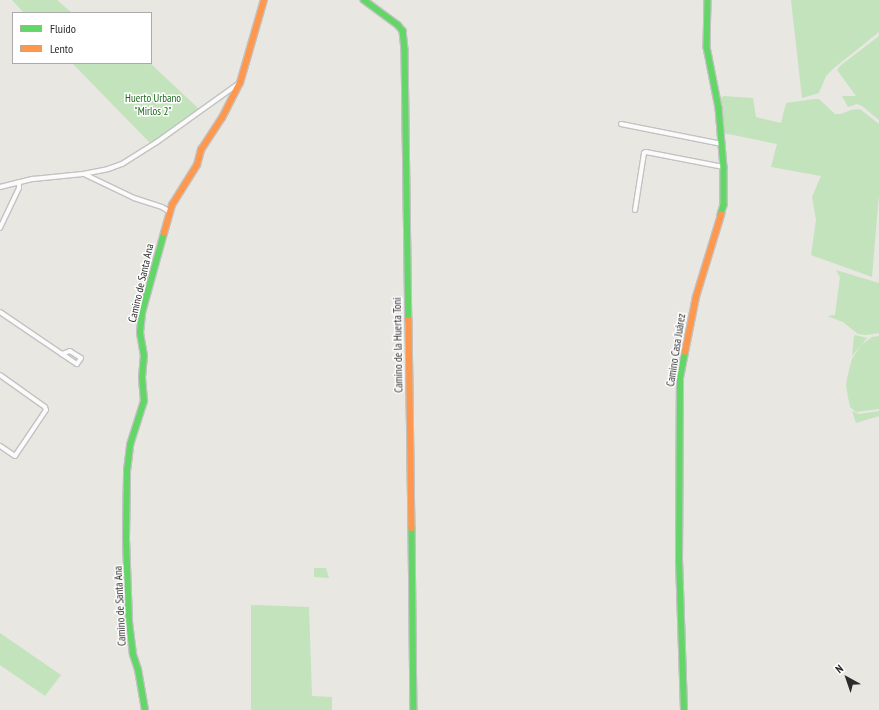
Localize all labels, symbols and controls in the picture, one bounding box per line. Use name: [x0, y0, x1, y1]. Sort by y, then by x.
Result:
legend: [12, 12, 152, 64]
text: Fluido: [50, 21, 76, 36]
text: Lento: [50, 41, 73, 56]
park label: Huerto Urbano "Mirlos 2": [125, 92, 181, 118]
street label: Camino de Santa Ana: [126, 242, 156, 324]
street label: Camino de la Huerta Toni: [391, 297, 405, 393]
street label: Camino Casa Juárez: [664, 313, 688, 387]
street label: Camino de Santa Ana: [111, 565, 129, 647]
north arrow: [827, 658, 867, 698]
text: N: [833, 662, 846, 676]

